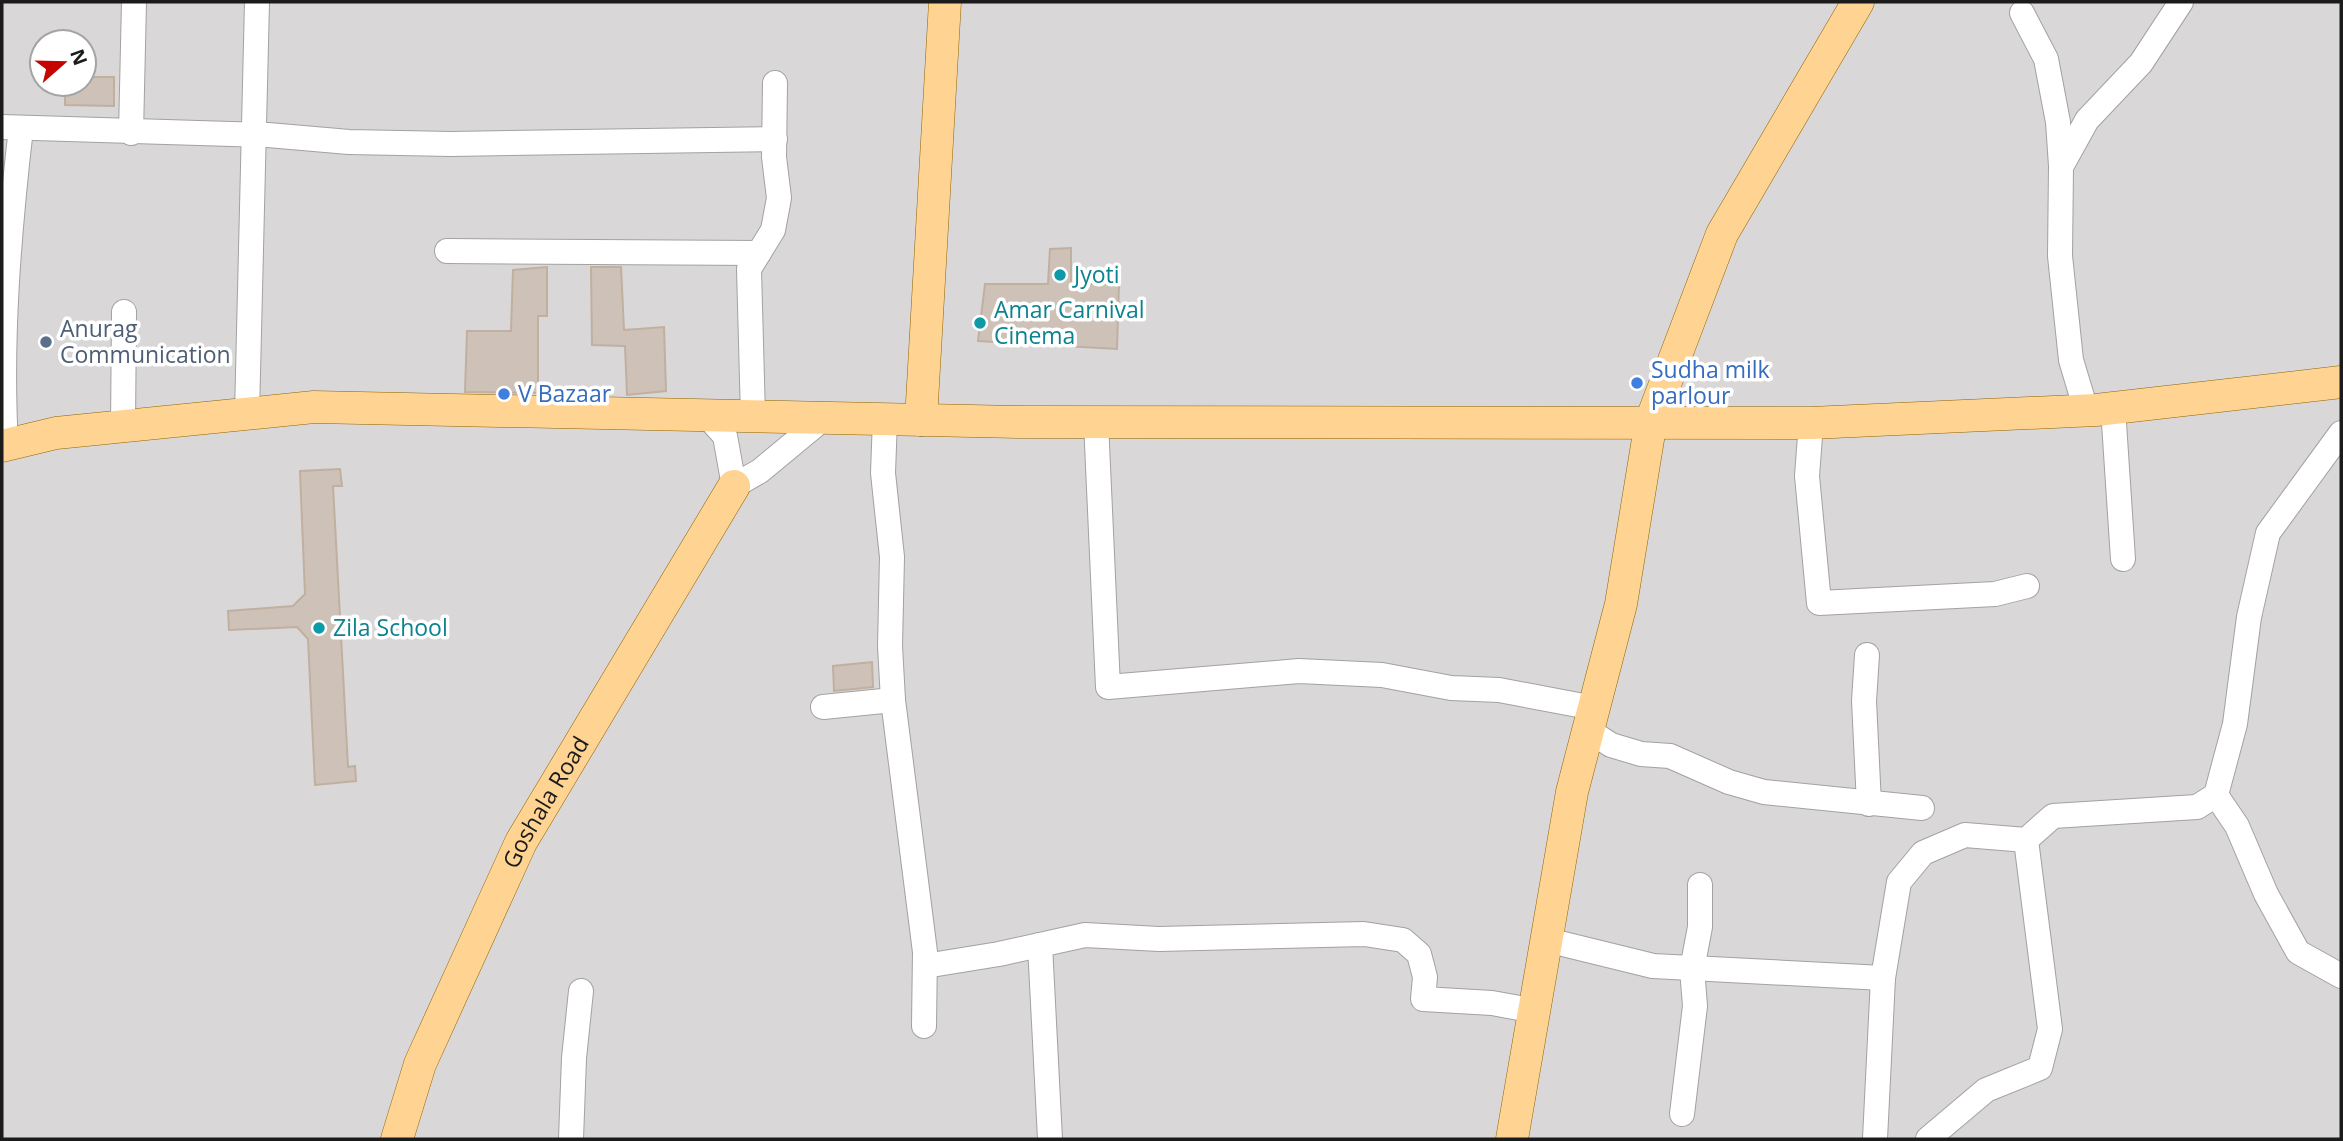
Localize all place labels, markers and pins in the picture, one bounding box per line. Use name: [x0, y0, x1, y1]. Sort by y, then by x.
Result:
place label: Jyoti: [1072, 258, 1120, 290]
marker: Jyoti: [1052, 267, 1068, 283]
place label: Amar Carnival Cinema: [994, 293, 1145, 351]
place label: Anurag Communication: [60, 312, 231, 370]
marker: Amar Carnival Cinema: [972, 315, 988, 331]
marker: Anurag Communication: [38, 334, 54, 350]
place label: Sudha milk parlour: [1651, 353, 1770, 411]
marker: Sudha milk parlour: [1629, 375, 1645, 391]
place label: V Bazaar: [518, 377, 612, 409]
marker: V Bazaar: [496, 386, 512, 402]
place label: Zila School: [333, 611, 448, 643]
marker: Zila School: [311, 620, 327, 636]

